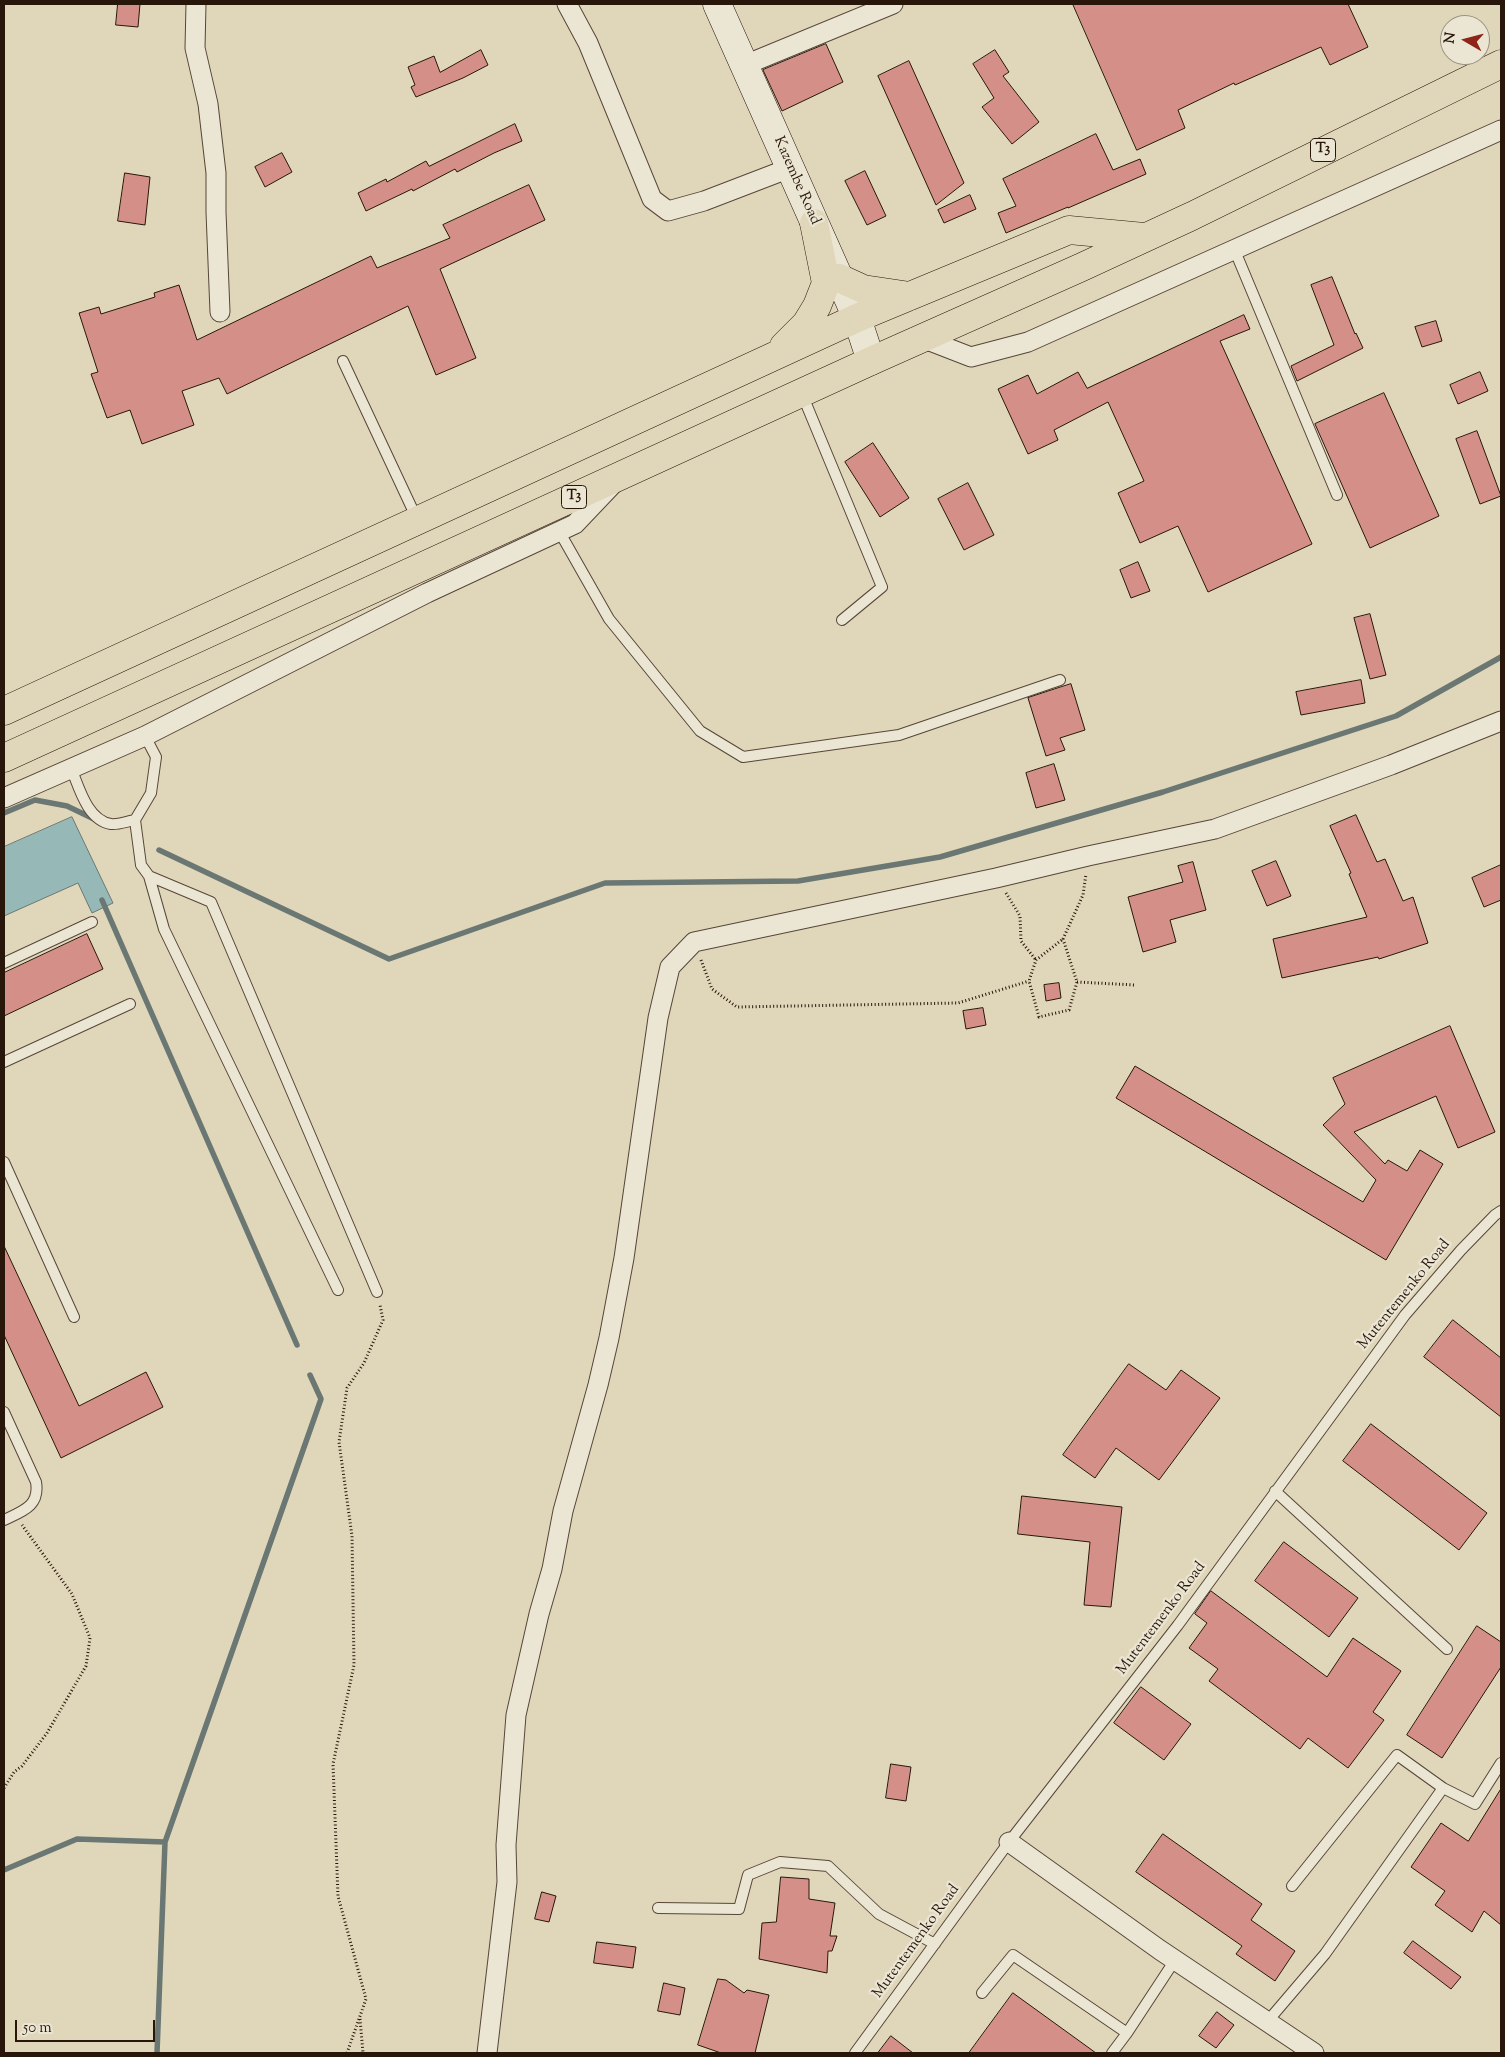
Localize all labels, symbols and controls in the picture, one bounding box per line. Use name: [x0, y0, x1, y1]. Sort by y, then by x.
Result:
north arrow: [1440, 15, 1490, 65]
text: N: [1440, 31, 1462, 45]
street label: Kazembe Road: [768, 134, 824, 228]
road number: T3: [1310, 138, 1336, 162]
road number: T3: [562, 486, 586, 508]
street label: Mutentemenko Road: [1355, 1236, 1455, 1354]
street label: Mutentemenko Road: [1114, 1559, 1210, 1679]
street label: Mutentemenko Road: [870, 1882, 964, 2002]
scale bar: [18, 2010, 158, 2042]
text: 50 m: [23, 2018, 52, 2039]

